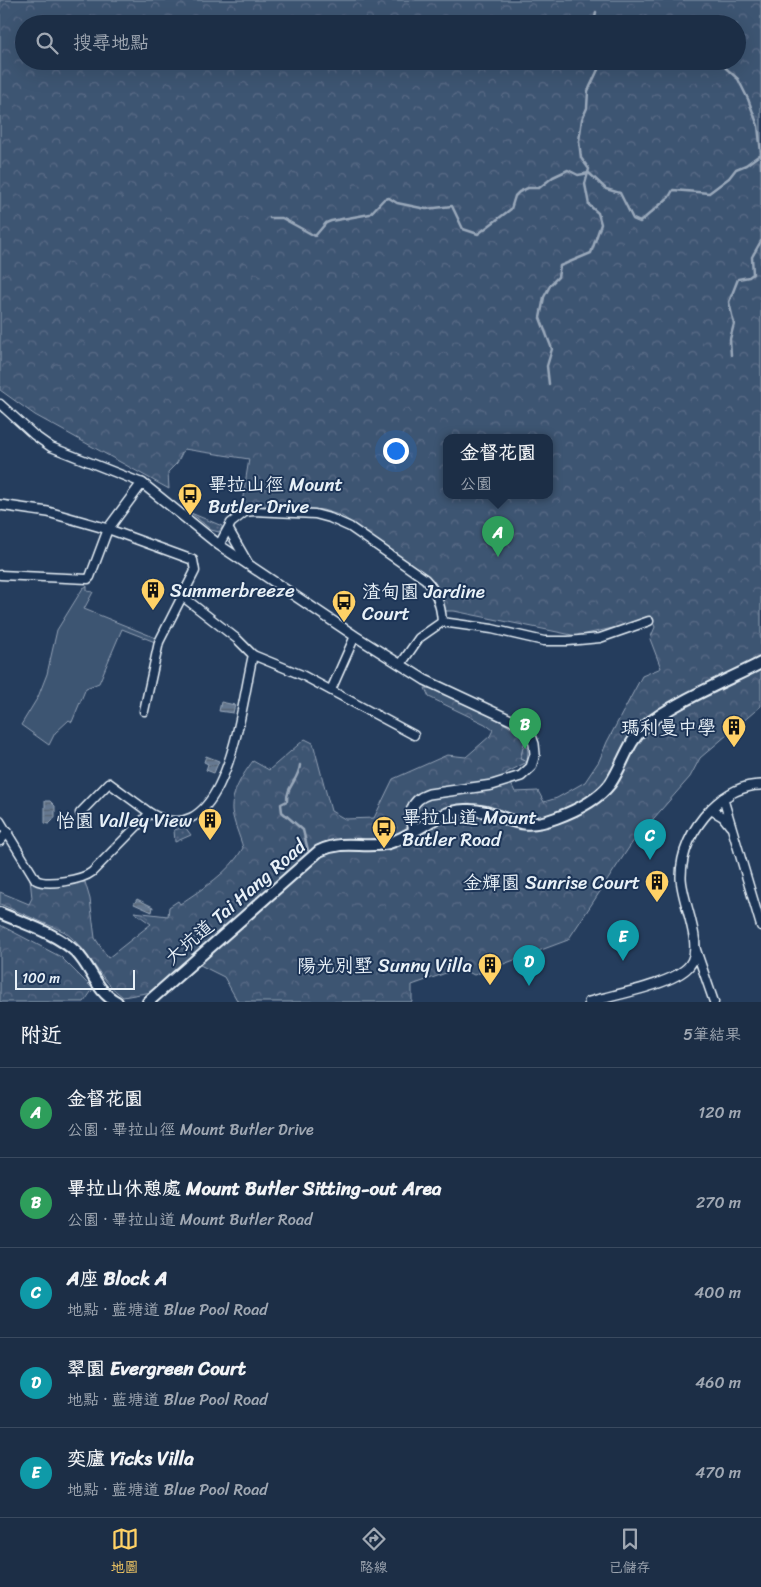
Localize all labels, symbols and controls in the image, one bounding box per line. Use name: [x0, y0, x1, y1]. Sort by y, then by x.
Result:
search box: [15, 15, 746, 70]
text: 搜尋地點: [73, 26, 149, 59]
icon: search: [33, 29, 61, 57]
popup: [443, 434, 553, 499]
text: 金督花園: [460, 436, 536, 469]
your location: [383, 438, 409, 464]
place label: 畢拉山徑 Mount Butler Drive: [208, 468, 343, 523]
text: 公園: [460, 469, 492, 498]
bus stop icon: 畢拉山徑 Mount Butler Drive: [177, 482, 203, 516]
pin: A: [482, 516, 514, 557]
place label: Summerbreeze: [170, 574, 295, 607]
place label: 渣甸園 Jardine Court: [362, 575, 485, 630]
building icon: Summerbreeze: [140, 577, 166, 611]
bus stop icon: 渣甸園 Jardine Court: [331, 589, 357, 623]
pin: B: [509, 708, 541, 749]
place label: 瑪利曼中學: [621, 711, 716, 744]
building icon: 瑪利曼中學: [721, 714, 747, 748]
place label: 畢拉山道 Mount Butler Road: [402, 801, 537, 856]
place label: 怡園 Valley View: [56, 804, 193, 837]
building icon: 怡園 Valley View: [197, 807, 223, 841]
bus stop icon: 畢拉山道 Mount Butler Road: [371, 815, 397, 849]
pin: C: [634, 819, 666, 860]
street label: 大坑道 Tai Hang Road: [157, 830, 315, 973]
place label: 金輝園 Sunrise Court: [463, 866, 640, 899]
building icon: 金輝園 Sunrise Court: [644, 869, 670, 903]
pin: E: [607, 920, 639, 961]
pin: D: [513, 945, 545, 986]
place label: 陽光別墅 Sunny Villa: [297, 949, 472, 982]
building icon: 陽光別墅 Sunny Villa: [477, 952, 503, 986]
text: 100 m: [22, 966, 60, 991]
scale bar: [15, 967, 135, 990]
text: 附近: [20, 1016, 62, 1054]
text: 5筆結果: [683, 1020, 741, 1049]
text: 金督花園: [67, 1082, 143, 1115]
text: A: [31, 1098, 41, 1127]
text: 120 m: [698, 1098, 741, 1127]
text: 公園 · 畢拉山徑 Mount Butler Drive: [67, 1115, 314, 1144]
text: 畢拉山休憩處 Mount Butler Sitting-out Area: [67, 1172, 442, 1205]
text: B: [31, 1188, 41, 1217]
text: 270 m: [696, 1188, 741, 1217]
text: 公園 · 畢拉山道 Mount Butler Road: [67, 1205, 312, 1234]
text: A座 Block A: [67, 1262, 167, 1295]
text: C: [31, 1278, 41, 1307]
text: 400 m: [694, 1278, 741, 1307]
text: 地點 · 藍塘道 Blue Pool Road: [67, 1295, 268, 1324]
text: 翠園 Evergreen Court: [67, 1352, 246, 1385]
text: D: [31, 1368, 41, 1397]
text: 460 m: [695, 1368, 741, 1397]
text: 地點 · 藍塘道 Blue Pool Road: [67, 1385, 268, 1414]
text: 奕廬 Yicks Villa: [67, 1442, 194, 1475]
text: E: [32, 1458, 40, 1487]
text: 470 m: [695, 1458, 741, 1487]
text: 地點 · 藍塘道 Blue Pool Road: [67, 1475, 268, 1504]
tab: 地圖: [111, 1525, 139, 1580]
tab: 路線: [360, 1525, 388, 1580]
tab: 已儲存: [609, 1525, 651, 1580]

